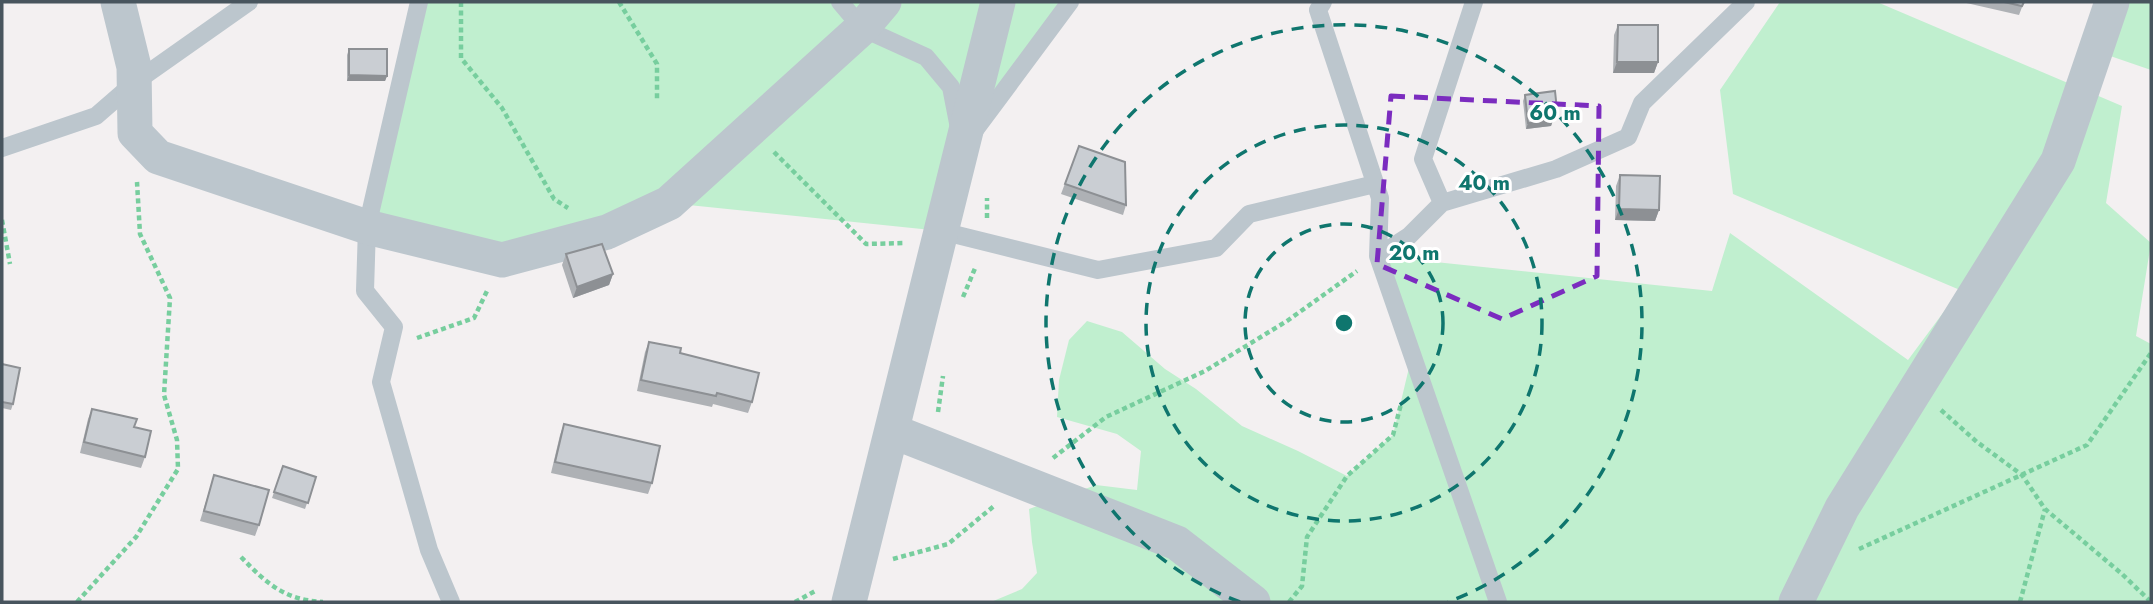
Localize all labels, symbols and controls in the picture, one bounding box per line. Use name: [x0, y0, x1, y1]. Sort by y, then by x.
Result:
text: 60 m: [1529, 98, 1581, 128]
text: 40 m: [1458, 168, 1510, 198]
text: 20 m: [1388, 238, 1440, 268]
centre of rings: [1332, 311, 1356, 335]

